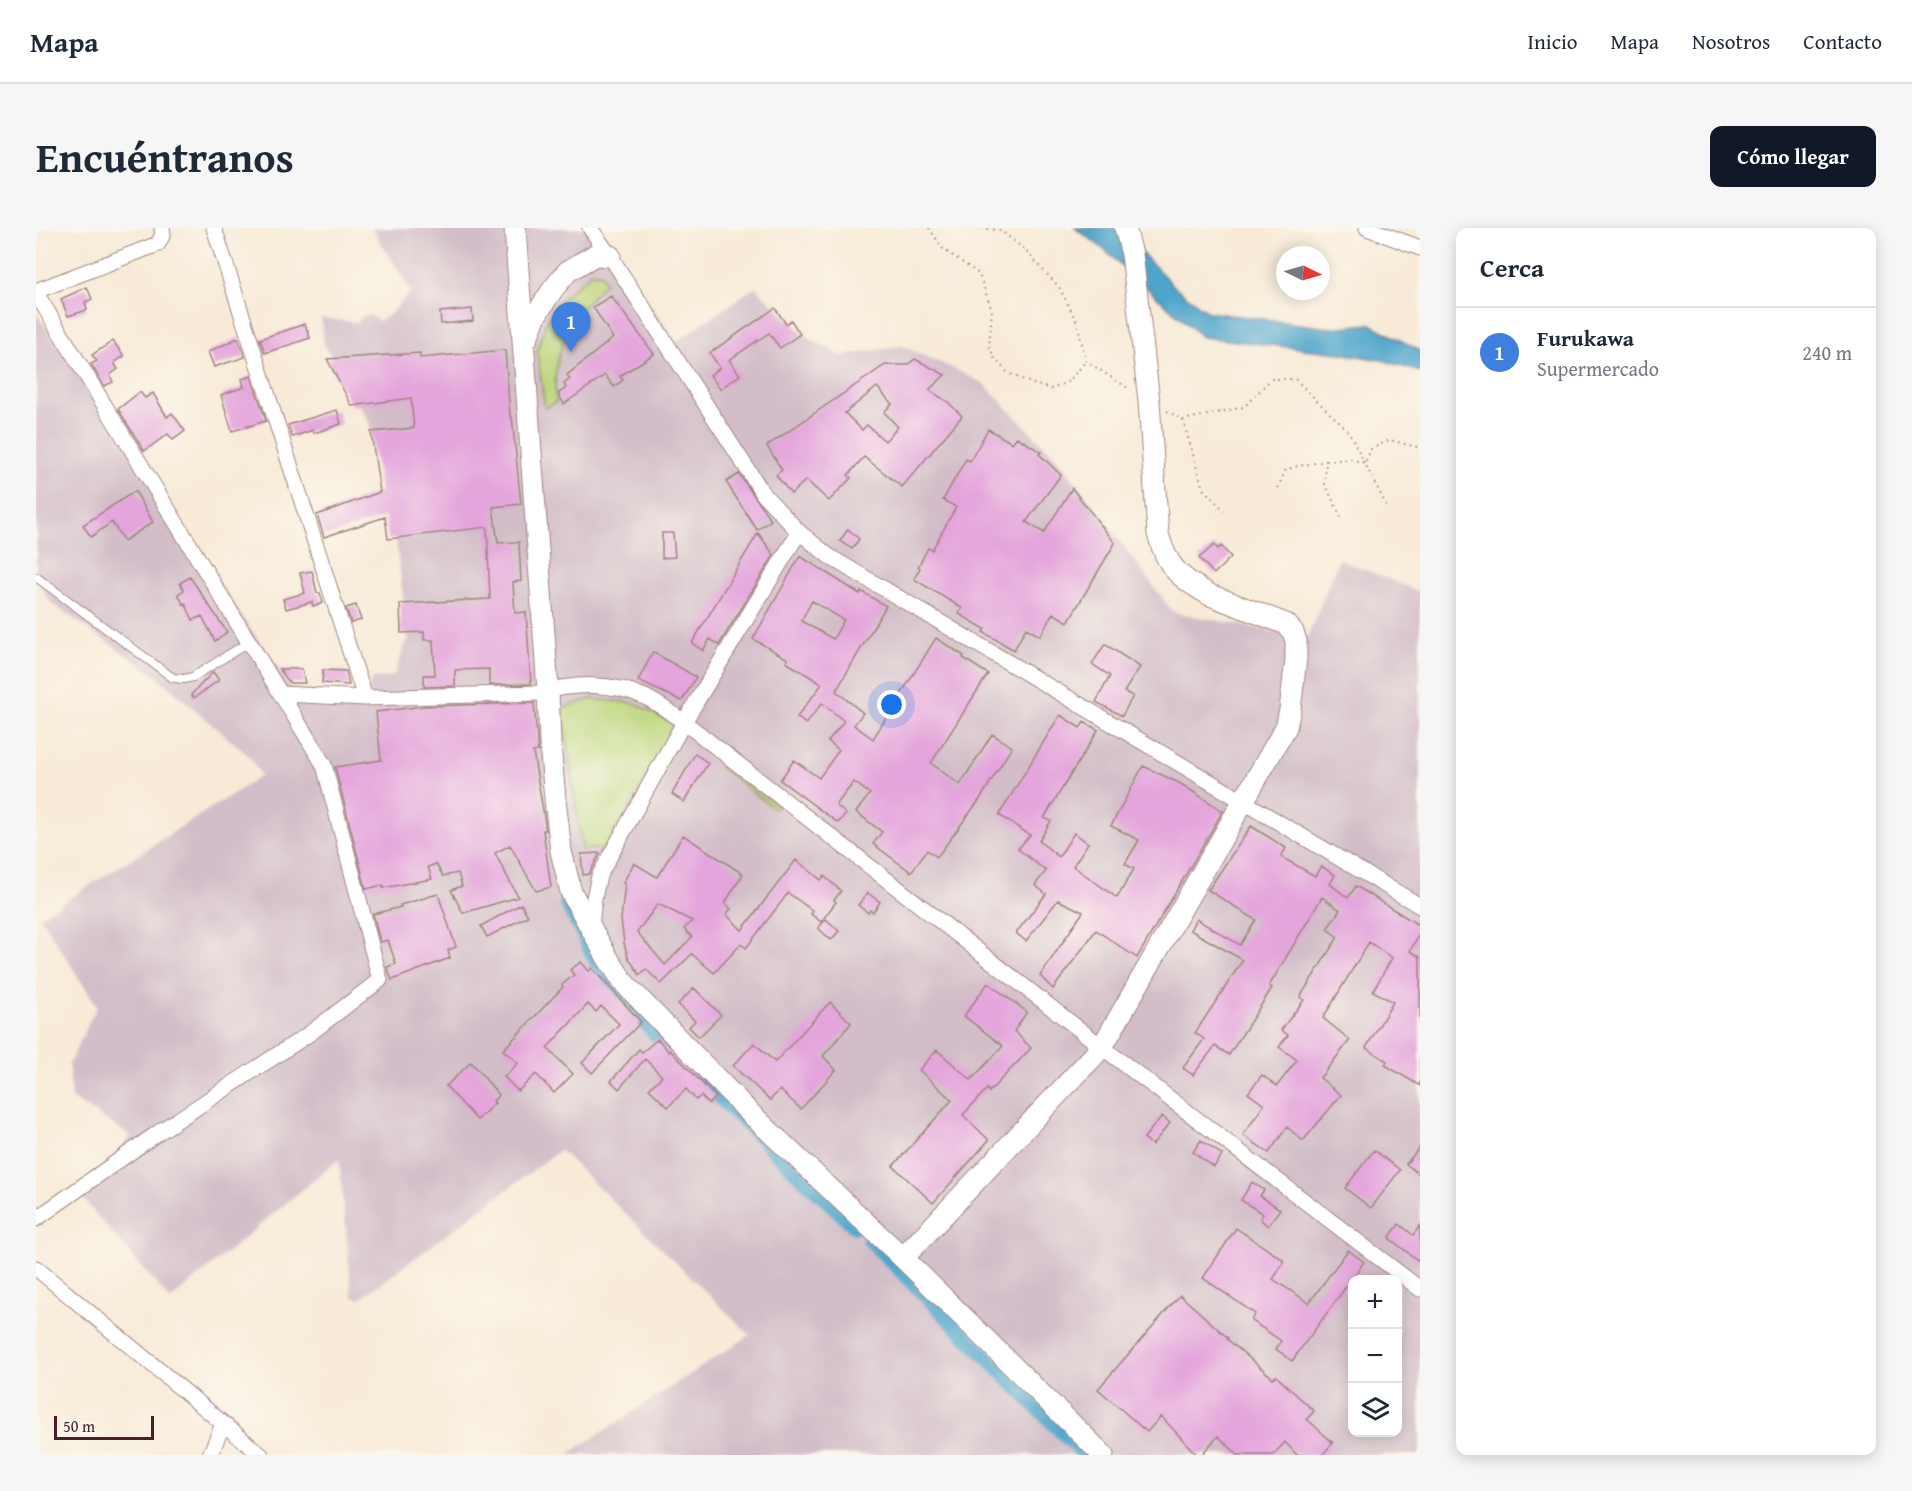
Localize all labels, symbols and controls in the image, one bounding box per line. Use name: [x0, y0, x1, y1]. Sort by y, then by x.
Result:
text: Mapa: [30, 21, 99, 62]
text: Inicio: [1528, 26, 1578, 57]
text: Mapa: [1611, 26, 1659, 57]
text: Nosotros: [1692, 26, 1770, 57]
text: Contacto: [1803, 26, 1882, 57]
text: Encuéntranos: [36, 126, 294, 187]
button: Cómo llegar: [1710, 126, 1876, 187]
north arrow: [1276, 246, 1330, 300]
text: Cerca: [1480, 248, 1544, 287]
pin: 1: [552, 302, 590, 352]
text: Furukawa: [1537, 322, 1634, 354]
text: 1: [1494, 338, 1505, 367]
text: 240 m: [1802, 338, 1852, 367]
text: Supermercado: [1537, 354, 1659, 383]
your location: [877, 690, 906, 719]
map controls: [1348, 1275, 1402, 1437]
button: +: [1348, 1275, 1402, 1329]
button: −: [1348, 1329, 1402, 1383]
button: layers: [1348, 1383, 1402, 1437]
scale bar: [54, 1413, 154, 1440]
text: 50 m: [63, 1414, 95, 1438]

